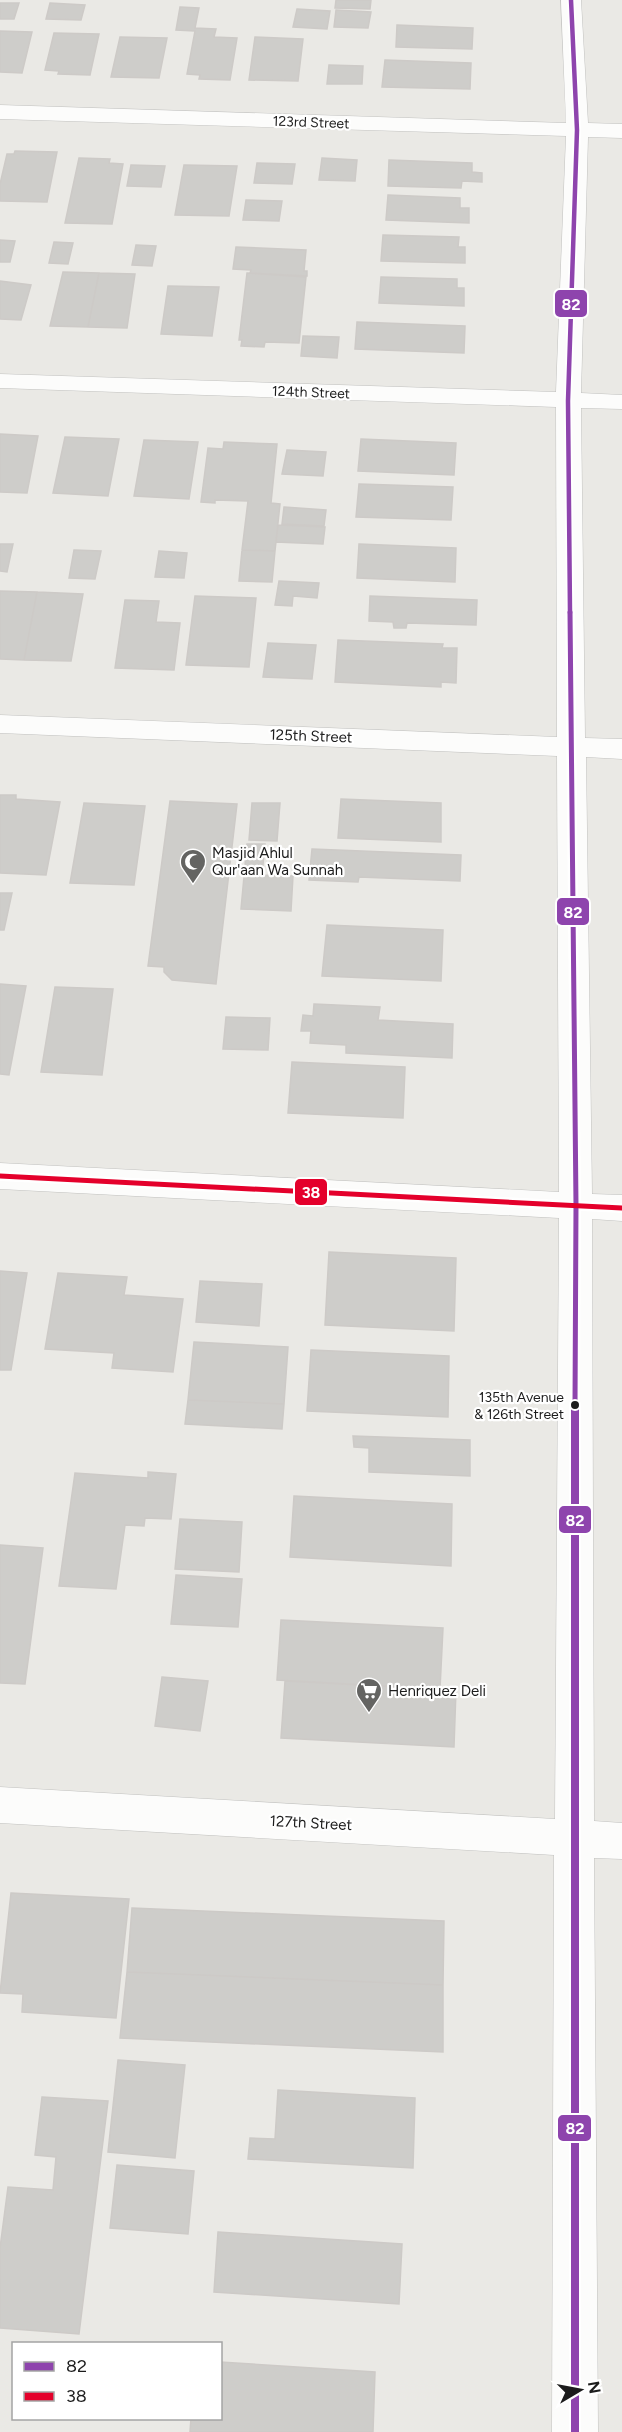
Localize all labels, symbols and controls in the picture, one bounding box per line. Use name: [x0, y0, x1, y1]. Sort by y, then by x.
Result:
street label: 123rd Street: [272, 113, 350, 132]
line badge: 82: [554, 289, 588, 318]
text: 82: [561, 295, 581, 314]
street label: 124th Street: [272, 383, 350, 402]
street label: 125th Street: [269, 726, 353, 746]
place label: Masjid Ahlul Qur'aan Wa Sunnah: [212, 844, 343, 879]
mosque icon: Masjid Ahlul Qur'aan Wa Sunnah: [178, 847, 208, 885]
line badge: 82: [556, 897, 590, 926]
text: 82: [563, 903, 583, 922]
line badge: 38: [294, 1178, 328, 1206]
text: 38: [302, 1183, 321, 1202]
place label: 135th Avenue & 126th Street: [474, 1389, 564, 1423]
marker: 135th Avenue & 126th Street: [569, 1399, 581, 1411]
line badge: 82: [558, 1505, 592, 1534]
text: 82: [565, 1511, 585, 1530]
supermarket icon: Henriquez Deli: [354, 1676, 384, 1714]
place label: Henriquez Deli: [388, 1682, 486, 1700]
street label: 127th Street: [269, 1812, 353, 1834]
line badge: 82: [557, 2114, 592, 2142]
text: 82: [565, 2119, 585, 2138]
legend: [12, 2342, 222, 2420]
text: 82: [66, 2355, 87, 2377]
north arrow: [550, 2360, 610, 2420]
text: N: [584, 2380, 605, 2395]
text: 38: [66, 2385, 87, 2407]

